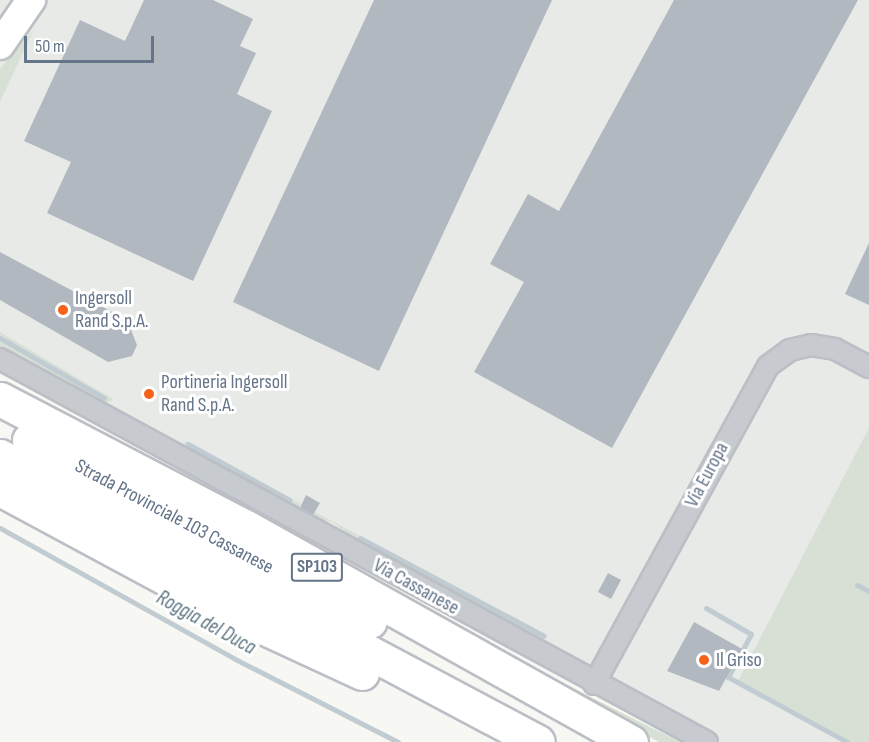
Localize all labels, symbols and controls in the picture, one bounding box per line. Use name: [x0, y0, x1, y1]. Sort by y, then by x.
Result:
scale bar: [27, 24, 158, 62]
text: 50 m: [35, 36, 65, 57]
place label: Ingersoll Rand S.p.A.: [75, 286, 149, 333]
marker: Ingersoll Rand S.p.A.: [56, 303, 70, 317]
place label: Portineria Ingersoll Rand S.p.A.: [161, 371, 287, 418]
marker: Portineria Ingersoll Rand S.p.A.: [142, 387, 156, 401]
street label: Via Europa: [680, 439, 734, 511]
street label: Strada Provinciale 103 Cassanese: [71, 454, 277, 580]
road number: SP103: [290, 552, 344, 582]
street label: Via Cassanese: [369, 554, 463, 620]
water label: Roggia del Duca: [152, 585, 260, 661]
place label: Il Griso: [716, 648, 762, 672]
marker: Il Griso: [697, 653, 711, 667]

